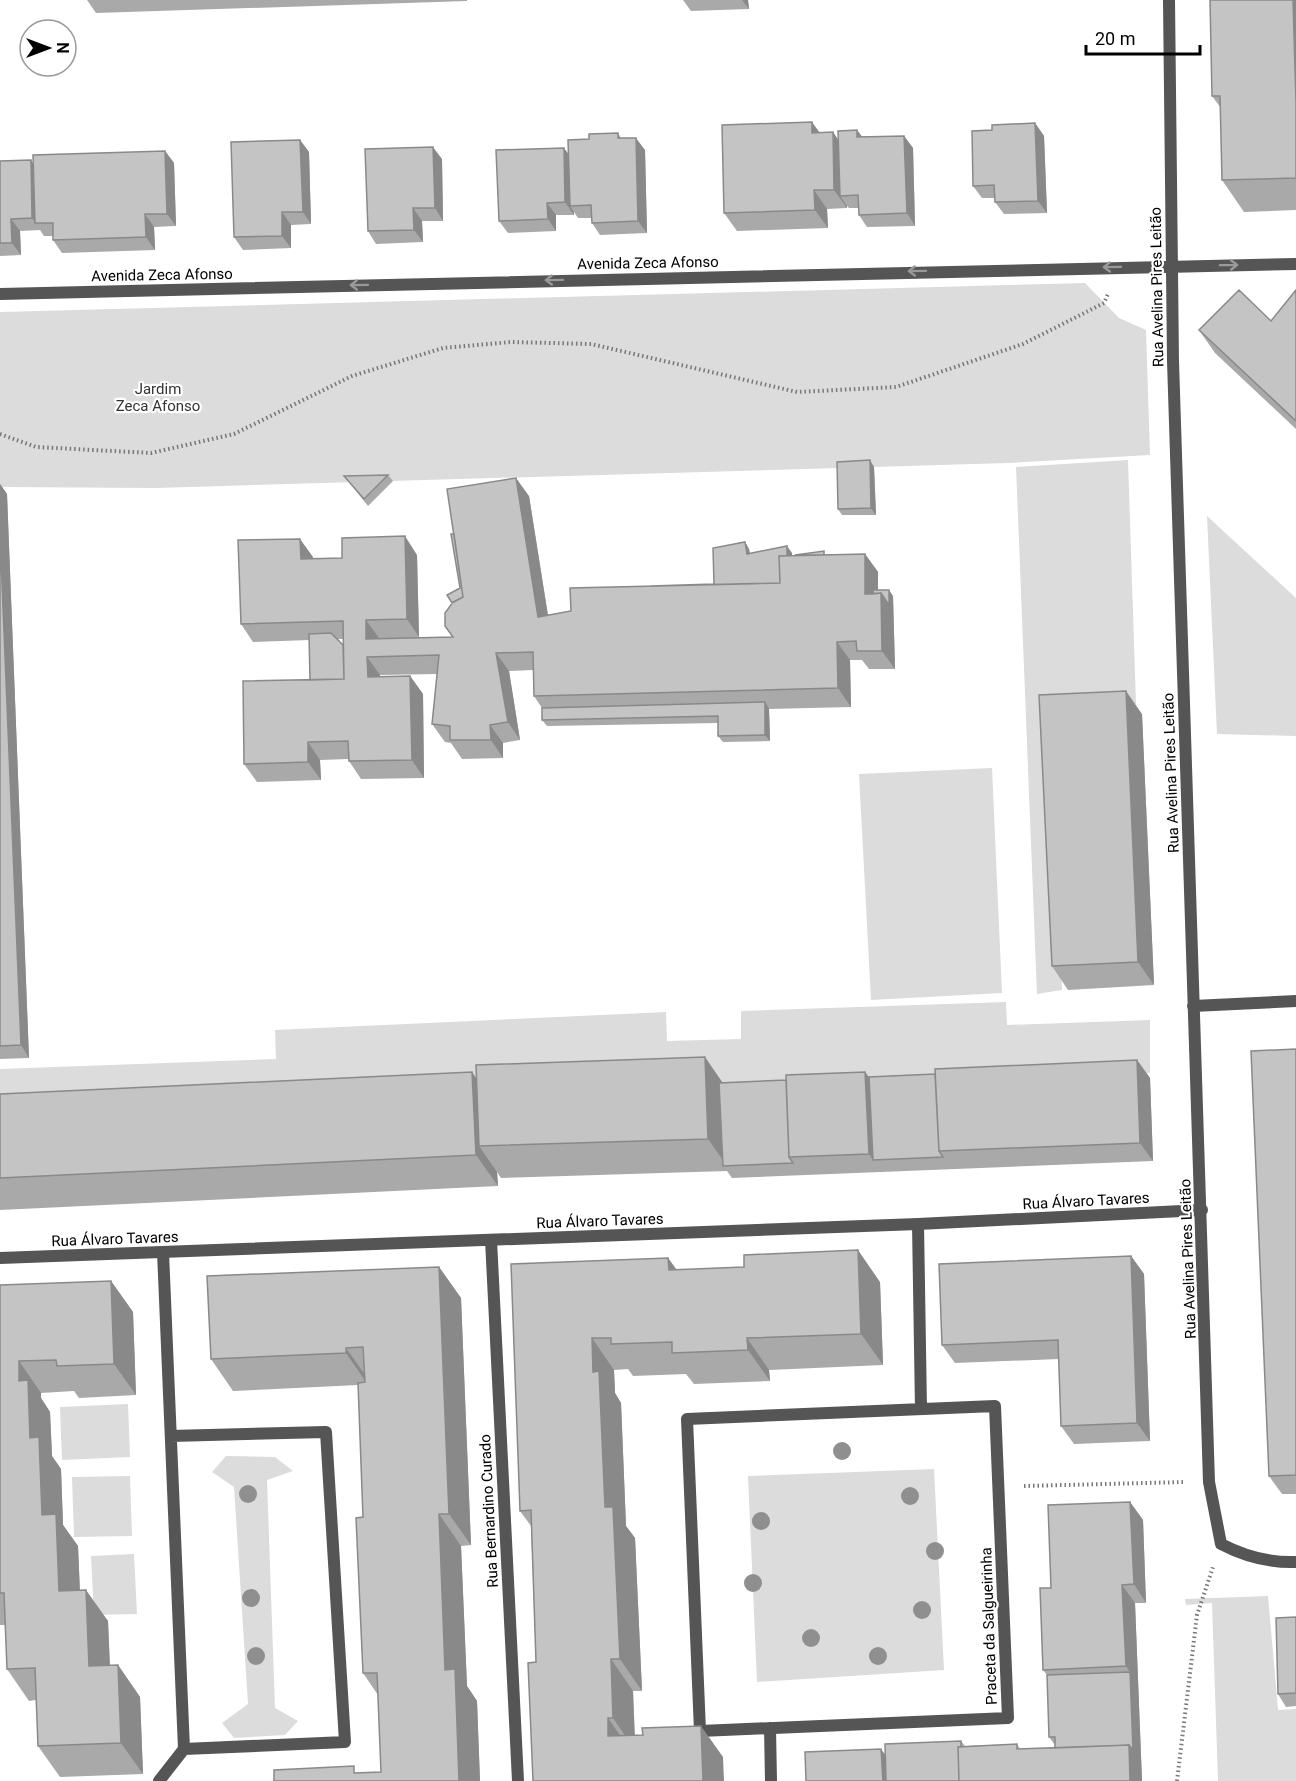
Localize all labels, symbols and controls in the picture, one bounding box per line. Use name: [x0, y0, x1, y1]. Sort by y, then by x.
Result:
north arrow: [18, 18, 78, 78]
scale bar: [1086, 18, 1200, 56]
text: 20 m: [1095, 28, 1135, 49]
text: N: [53, 42, 72, 54]
street label: Rua Avelina Pires Leitão: [1147, 207, 1167, 367]
street label: Avenida Zeca Afonso: [577, 253, 719, 273]
one-way arrow: [1218, 259, 1238, 271]
one-way arrow: [1102, 261, 1122, 273]
street label: Avenida Zeca Afonso: [91, 265, 233, 285]
one-way arrow: [907, 266, 927, 277]
one-way arrow: [545, 275, 565, 286]
one-way arrow: [350, 279, 370, 291]
park label: Jardim Zeca Afonso: [116, 380, 200, 415]
street label: Rua Avelina Pires Leitão: [1159, 693, 1183, 853]
street label: Rua Avelina Pires Leitão: [1176, 1179, 1200, 1339]
street label: Rua Álvaro Tavares: [1022, 1189, 1150, 1213]
street label: Rua Álvaro Tavares: [536, 1210, 664, 1232]
street label: Rua Álvaro Tavares: [51, 1228, 179, 1250]
street label: Rua Bernardino Curado: [476, 1434, 502, 1588]
street label: Praceta da Salgueirinha: [977, 1547, 1001, 1705]

